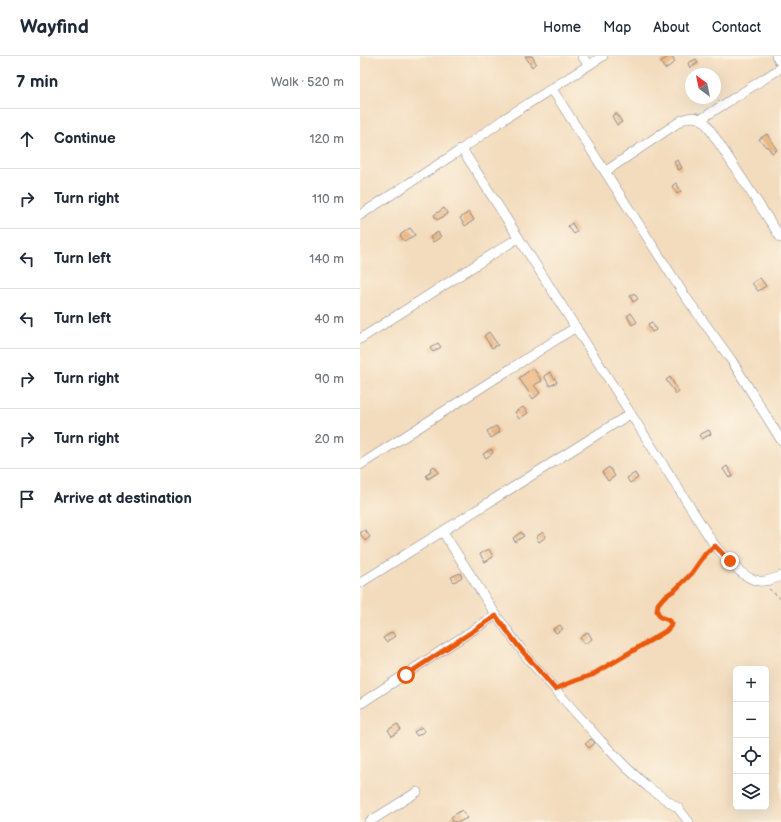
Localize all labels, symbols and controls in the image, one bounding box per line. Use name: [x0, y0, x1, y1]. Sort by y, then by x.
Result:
text: Wayfind: [20, 16, 89, 39]
text: Home: [543, 19, 581, 36]
text: Map: [603, 19, 631, 36]
text: About: [653, 19, 690, 36]
text: Contact: [712, 19, 761, 36]
north arrow: [685, 68, 721, 104]
text: 7 min: [16, 72, 58, 92]
text: Walk · 520 m: [271, 74, 344, 90]
icon: ahead: [16, 128, 38, 150]
text: Continue: [54, 129, 116, 148]
text: 120 m: [309, 131, 344, 147]
icon: right: [16, 188, 38, 210]
text: Turn right: [54, 189, 119, 208]
text: 110 m: [312, 191, 344, 207]
icon: left: [16, 248, 38, 270]
text: Turn left: [54, 249, 111, 268]
text: 140 m: [309, 251, 344, 267]
icon: left: [16, 308, 38, 330]
text: Turn left: [54, 309, 111, 328]
text: 40 m: [314, 311, 344, 327]
icon: right: [16, 368, 38, 390]
text: Turn right: [54, 369, 119, 388]
text: 90 m: [315, 371, 344, 387]
icon: right: [16, 428, 38, 450]
text: Turn right: [54, 429, 119, 448]
text: 20 m: [314, 431, 344, 447]
icon: arrive: [16, 488, 38, 510]
text: Arrive at destination: [54, 489, 192, 508]
route end: [721, 552, 739, 570]
route start: [397, 666, 415, 684]
map controls: [733, 666, 769, 810]
button: +: [733, 666, 769, 702]
button: −: [733, 702, 769, 738]
button: locate: [733, 738, 769, 774]
button: layers: [733, 774, 769, 810]

